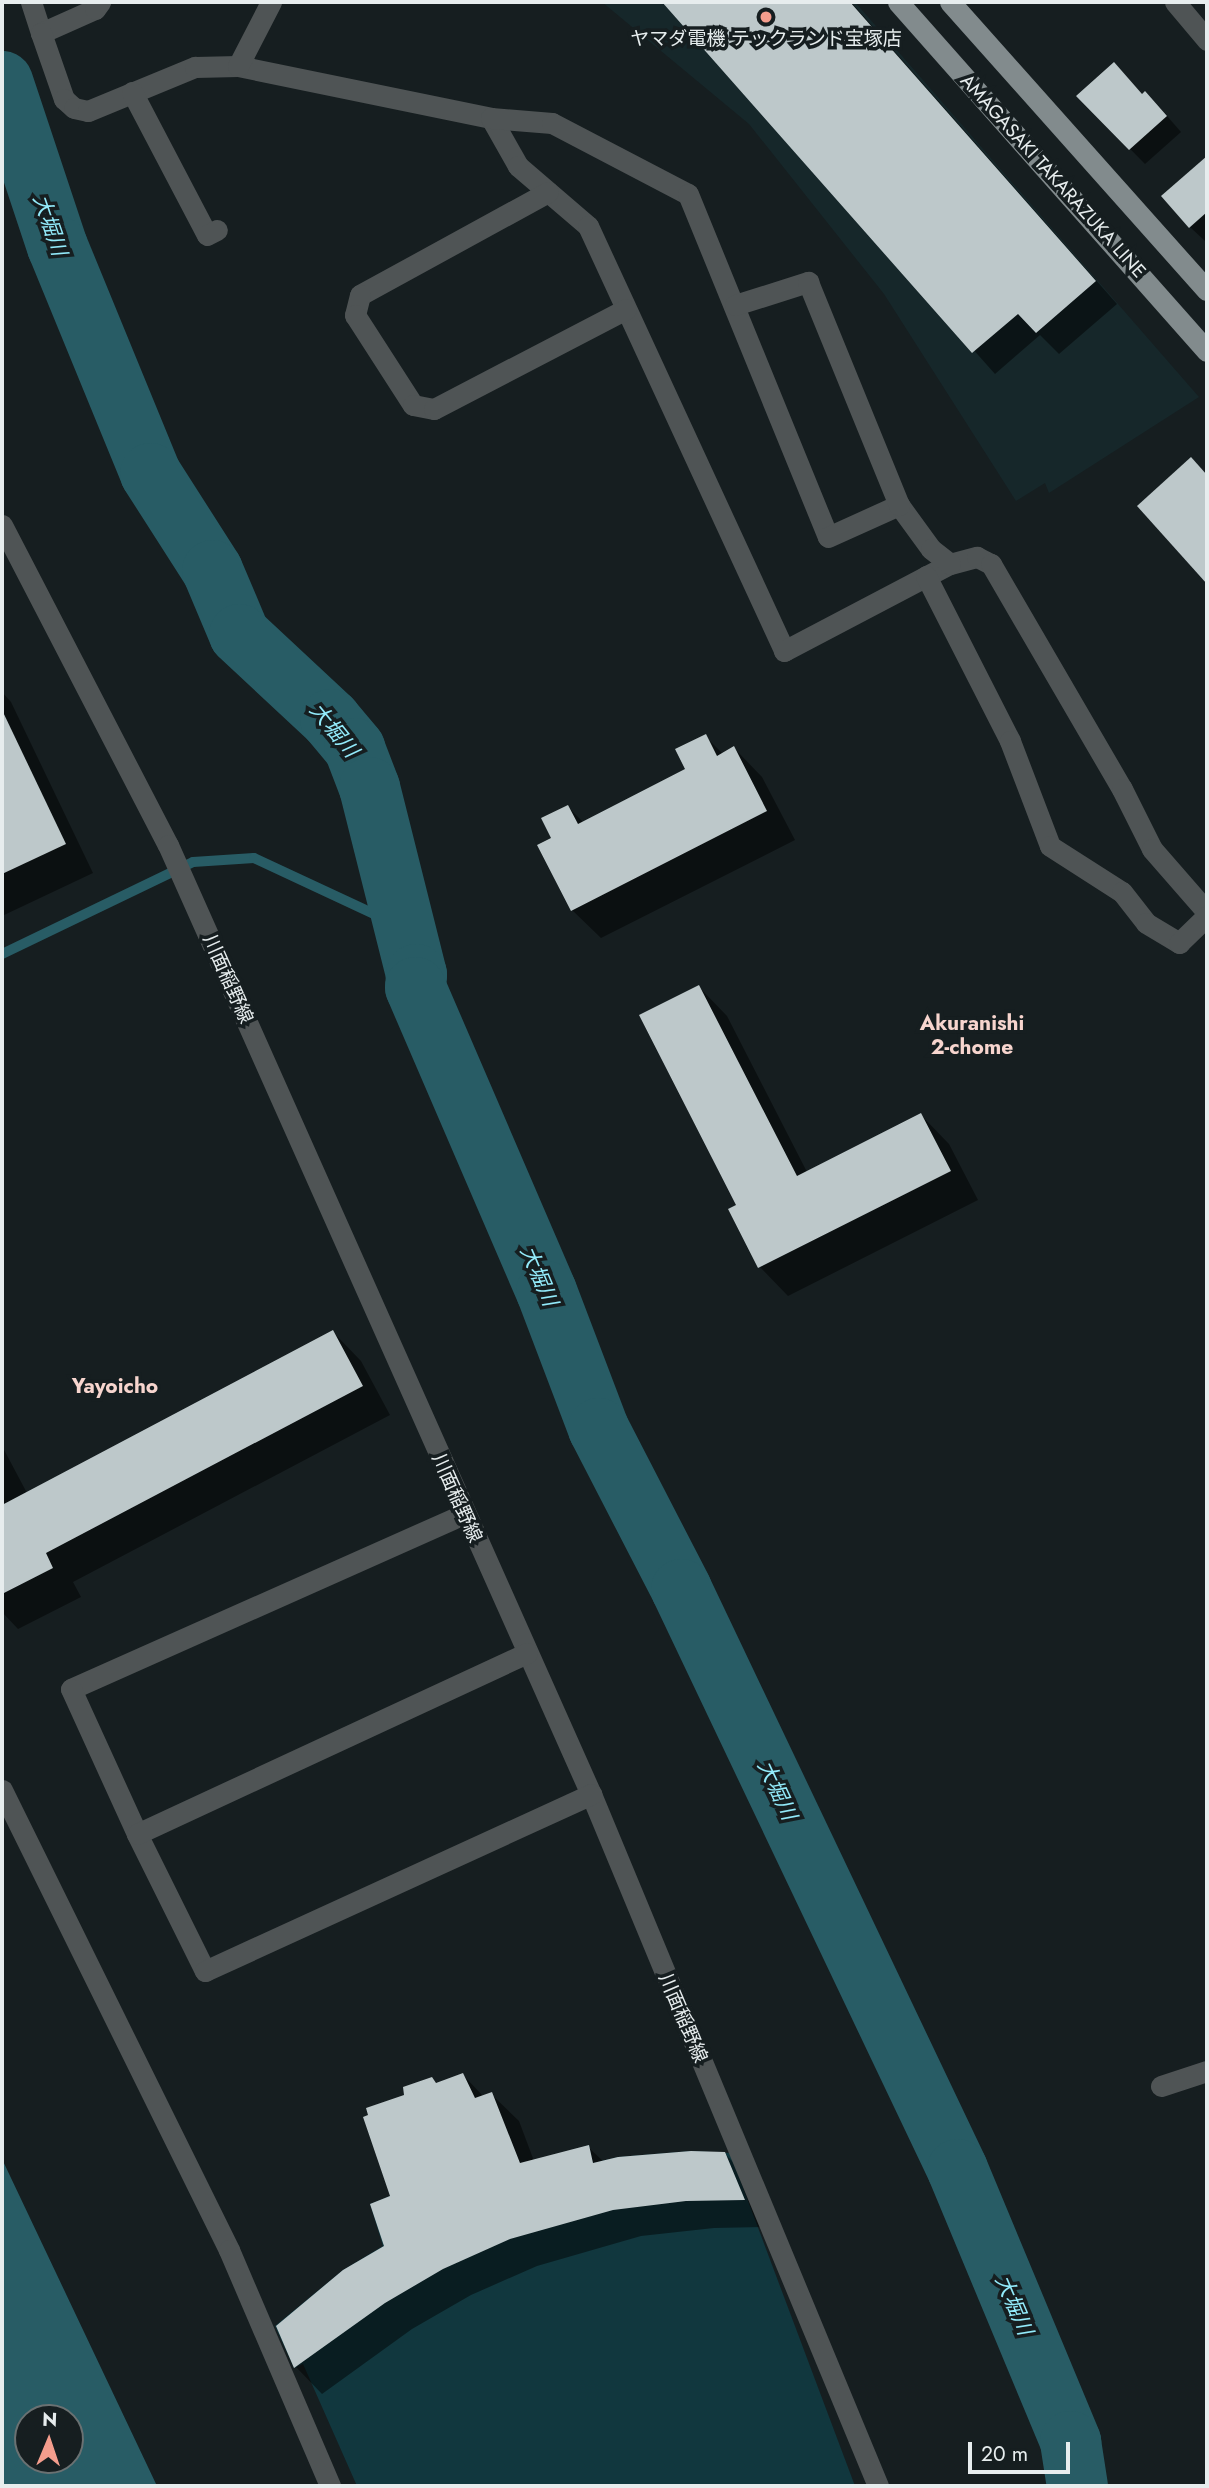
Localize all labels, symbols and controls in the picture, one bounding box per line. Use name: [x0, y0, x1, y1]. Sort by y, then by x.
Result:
marker: ヤマダ電機 テックランド宝塚店: [758, 9, 774, 25]
place label: ヤマダ電機 テックランド宝塚店: [630, 28, 902, 50]
street label: AMAGASAKI TAKARAZUKA LINE: [955, 69, 1151, 283]
water label: 大堀川: [28, 191, 72, 259]
water label: 大堀川: [304, 698, 364, 762]
street label: 川面稲野線: [198, 931, 258, 1027]
district label: Akuranishi 2-chome: [920, 1010, 1024, 1060]
water label: 大堀川: [515, 1242, 563, 1310]
district label: Yayoicho: [72, 1373, 158, 1399]
street label: 川面稲野線: [427, 1450, 487, 1546]
water label: 大堀川: [752, 1756, 802, 1824]
street label: 川面稲野線: [654, 1970, 712, 2066]
water label: 大堀川: [990, 2271, 1038, 2339]
north arrow: [14, 2404, 84, 2474]
text: N: [42, 2406, 58, 2433]
scale bar: [971, 2428, 1072, 2472]
text: 20 m: [981, 2439, 1028, 2469]

